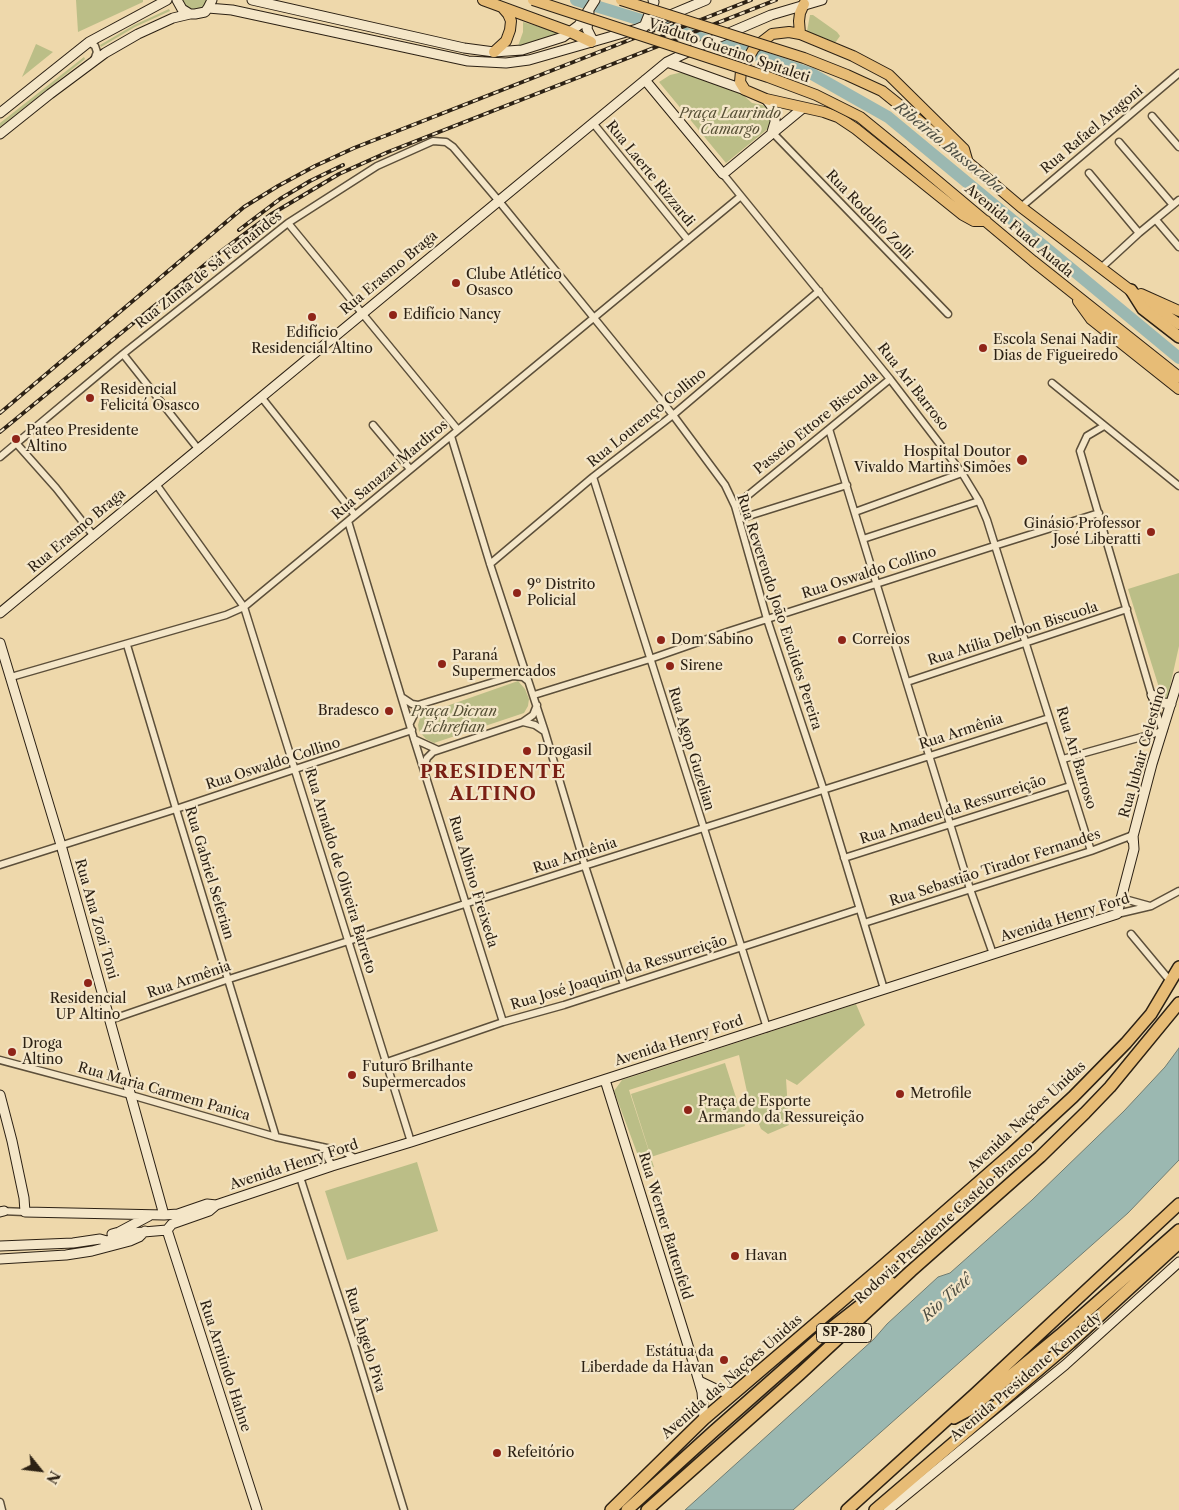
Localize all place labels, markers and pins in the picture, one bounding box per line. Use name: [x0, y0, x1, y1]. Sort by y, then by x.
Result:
place label: Clube Atlético Osasco: [466, 267, 562, 300]
marker: Clube Atlético Osasco: [450, 277, 462, 289]
place label: Edifício Nancy: [403, 307, 501, 323]
marker: Edifício Nancy: [387, 309, 399, 321]
marker: Edifício Residencial Altino: [306, 311, 318, 323]
place label: Edifício Residencial Altino: [251, 325, 373, 358]
place label: Escola Senai Nadir Dias de Figueiredo: [993, 332, 1118, 364]
marker: Escola Senai Nadir Dias de Figueiredo: [977, 342, 989, 354]
place label: Residencial Felicitá Osasco: [100, 382, 200, 414]
marker: Residencial Felicitá Osasco: [84, 392, 96, 404]
place label: Pateo Presidente Altino: [26, 423, 139, 456]
marker: Pateo Presidente Altino: [10, 433, 22, 445]
place label: Hospital Doutor Vivaldo Martins Simões: [854, 444, 1011, 477]
marker: Hospital Doutor Vivaldo Martins Simões: [1015, 453, 1029, 467]
place label: Ginásio Professor José Liberatti: [1024, 516, 1141, 548]
marker: Ginásio Professor José Liberatti: [1145, 526, 1157, 538]
place label: 9º Distrito Policial: [527, 577, 595, 610]
marker: 9º Distrito Policial: [511, 587, 523, 599]
place label: Dom Sabino: [671, 632, 753, 648]
place label: Correios: [852, 632, 910, 648]
marker: Dom Sabino: [655, 634, 667, 646]
marker: Correios: [836, 634, 848, 646]
place label: Paraná Supermercados: [452, 648, 556, 680]
marker: Paraná Supermercados: [436, 658, 448, 670]
place label: Sirene: [680, 658, 723, 674]
marker: Sirene: [664, 660, 676, 672]
place label: Bradesco: [318, 703, 379, 719]
marker: Bradesco: [383, 705, 395, 717]
place label: Drogasil: [537, 743, 592, 759]
marker: Drogasil: [521, 745, 533, 757]
marker: Residencial UP Altino: [82, 977, 94, 989]
place label: Residencial UP Altino: [50, 991, 126, 1024]
place label: Droga Altino: [22, 1036, 63, 1068]
marker: Droga Altino: [6, 1046, 18, 1058]
place label: Futuro Brilhante Supermercados: [362, 1059, 473, 1092]
marker: Futuro Brilhante Supermercados: [346, 1069, 358, 1081]
place label: Metrofile: [910, 1086, 972, 1102]
marker: Metrofile: [894, 1088, 906, 1100]
place label: Praça de Esporte Armando da Ressureição: [698, 1094, 864, 1126]
marker: Praça de Esporte Armando da Ressureição: [682, 1104, 694, 1116]
place label: Havan: [745, 1248, 787, 1264]
marker: Havan: [729, 1250, 741, 1262]
place label: Estátua da Liberdade da Havan: [581, 1344, 714, 1376]
marker: Estátua da Liberdade da Havan: [718, 1354, 730, 1366]
place label: Refeitório: [507, 1445, 574, 1461]
marker: Refeitório: [491, 1447, 503, 1459]

